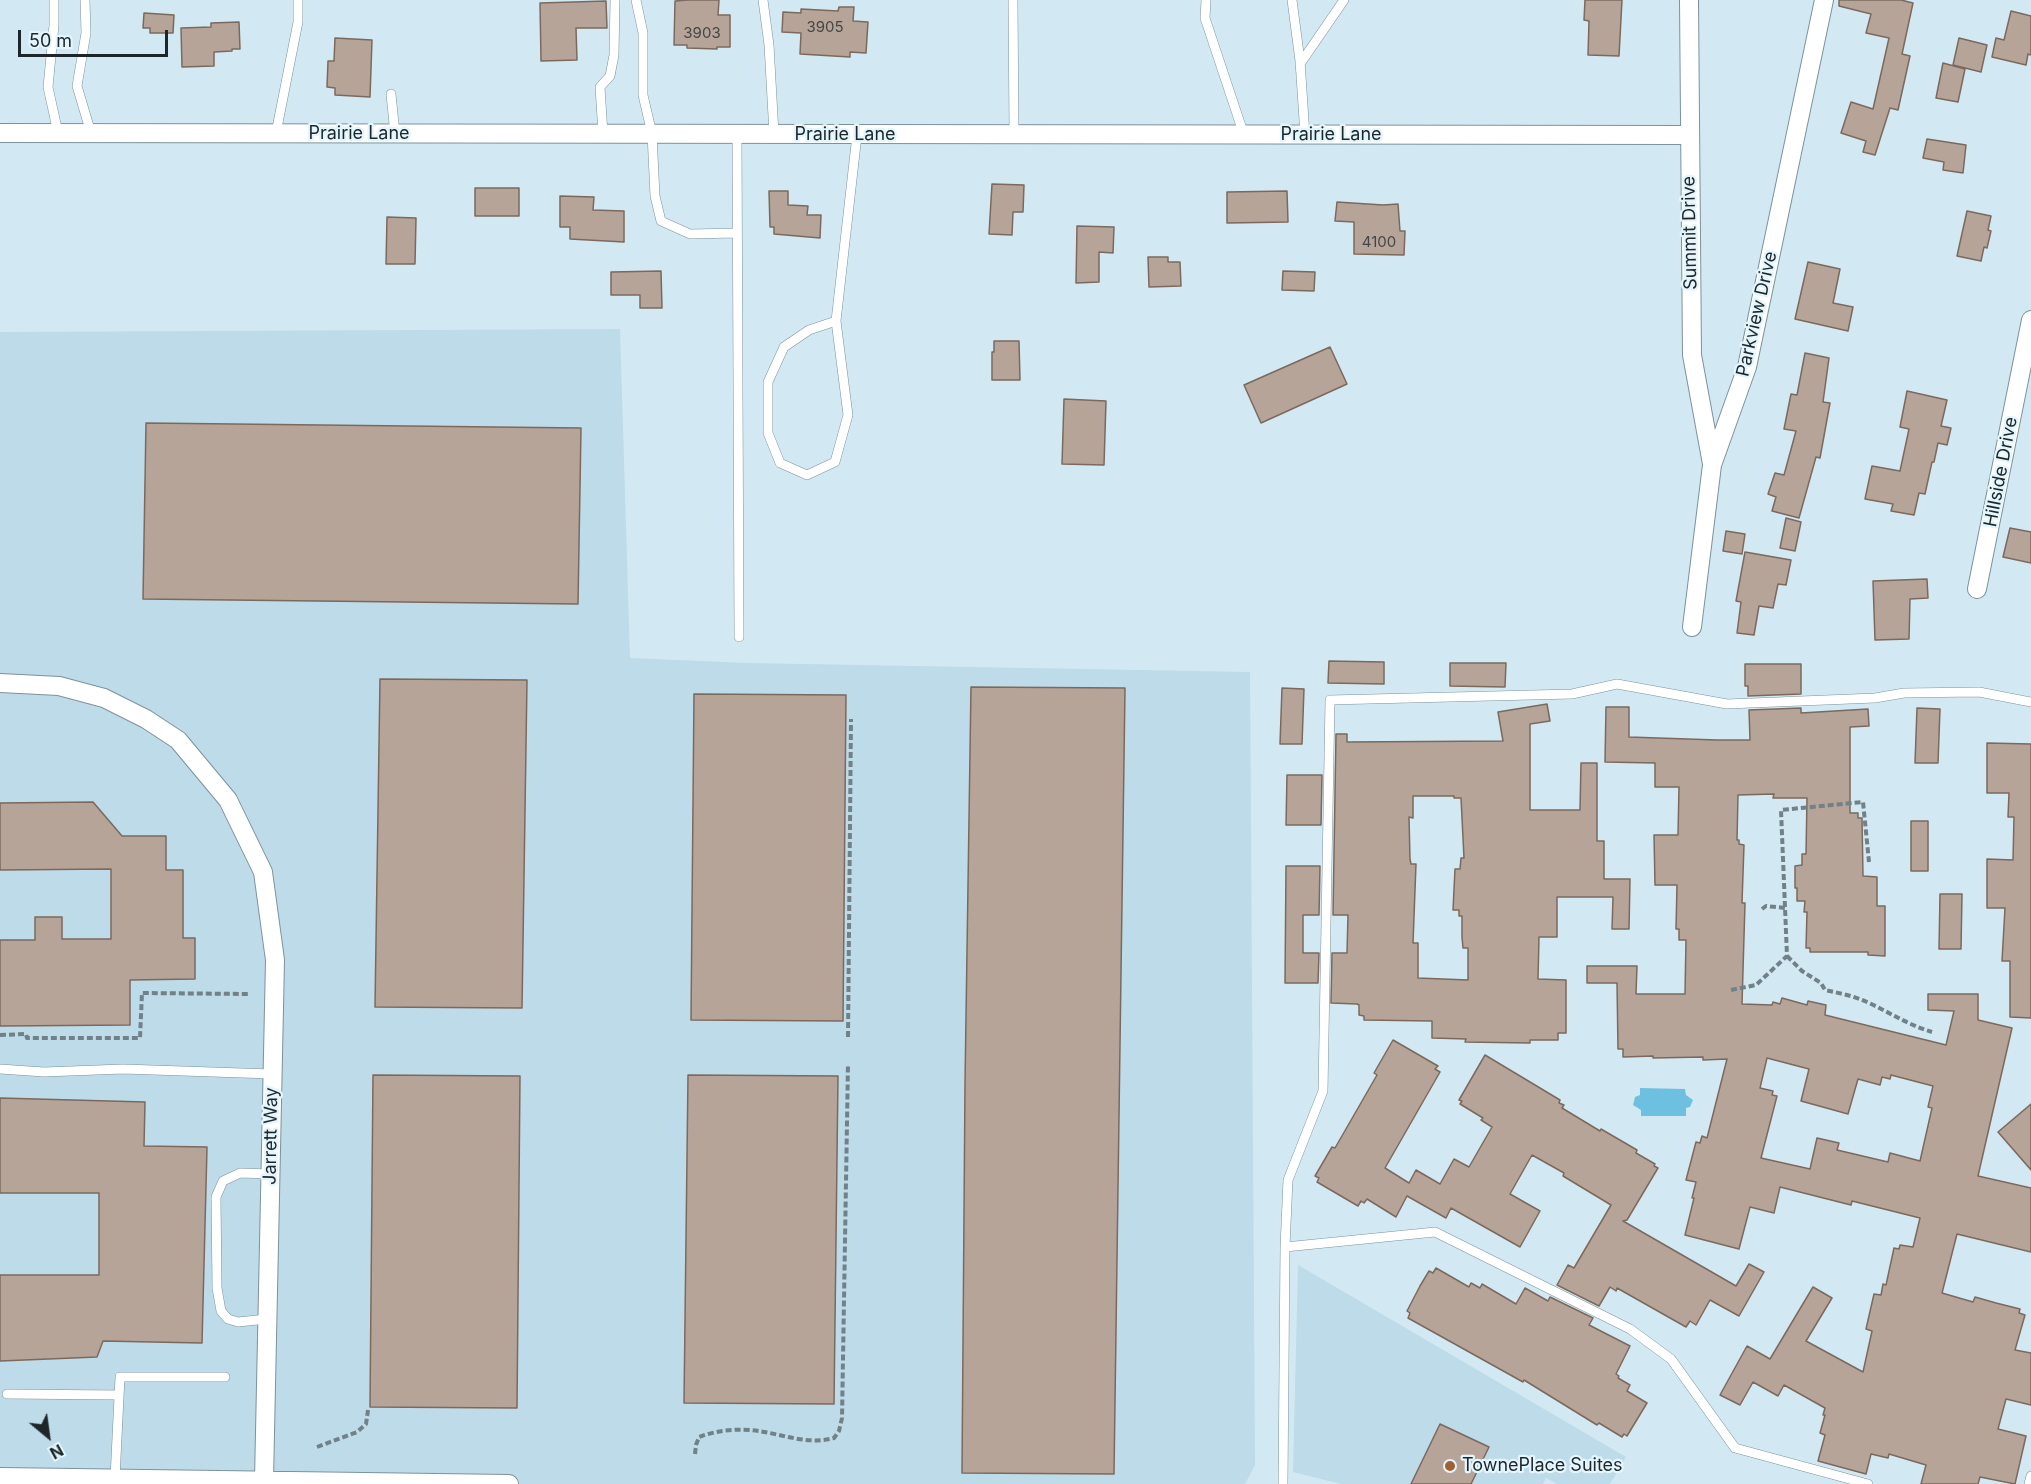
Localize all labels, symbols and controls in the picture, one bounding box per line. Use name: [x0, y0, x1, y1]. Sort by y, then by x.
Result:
scale bar: [21, 18, 171, 56]
house number: 3905: [806, 18, 844, 36]
house number: 3903: [683, 24, 721, 42]
text: 50 m: [29, 30, 72, 51]
street label: Prairie Lane: [308, 123, 410, 145]
street label: Prairie Lane: [794, 124, 896, 146]
street label: Prairie Lane: [1280, 124, 1382, 146]
street label: Summit Drive: [1678, 176, 1702, 290]
house number: 4100: [1362, 233, 1396, 251]
street label: Parkview Drive: [1732, 249, 1782, 379]
street label: Hillside Drive: [1980, 415, 2022, 529]
street label: Jarrett Way: [259, 1087, 283, 1185]
north arrow: [18, 1406, 78, 1466]
text: N: [47, 1440, 67, 1463]
place label: TownePlace Suites: [1462, 1455, 1623, 1477]
marker: TownePlace Suites: [1443, 1459, 1457, 1473]

